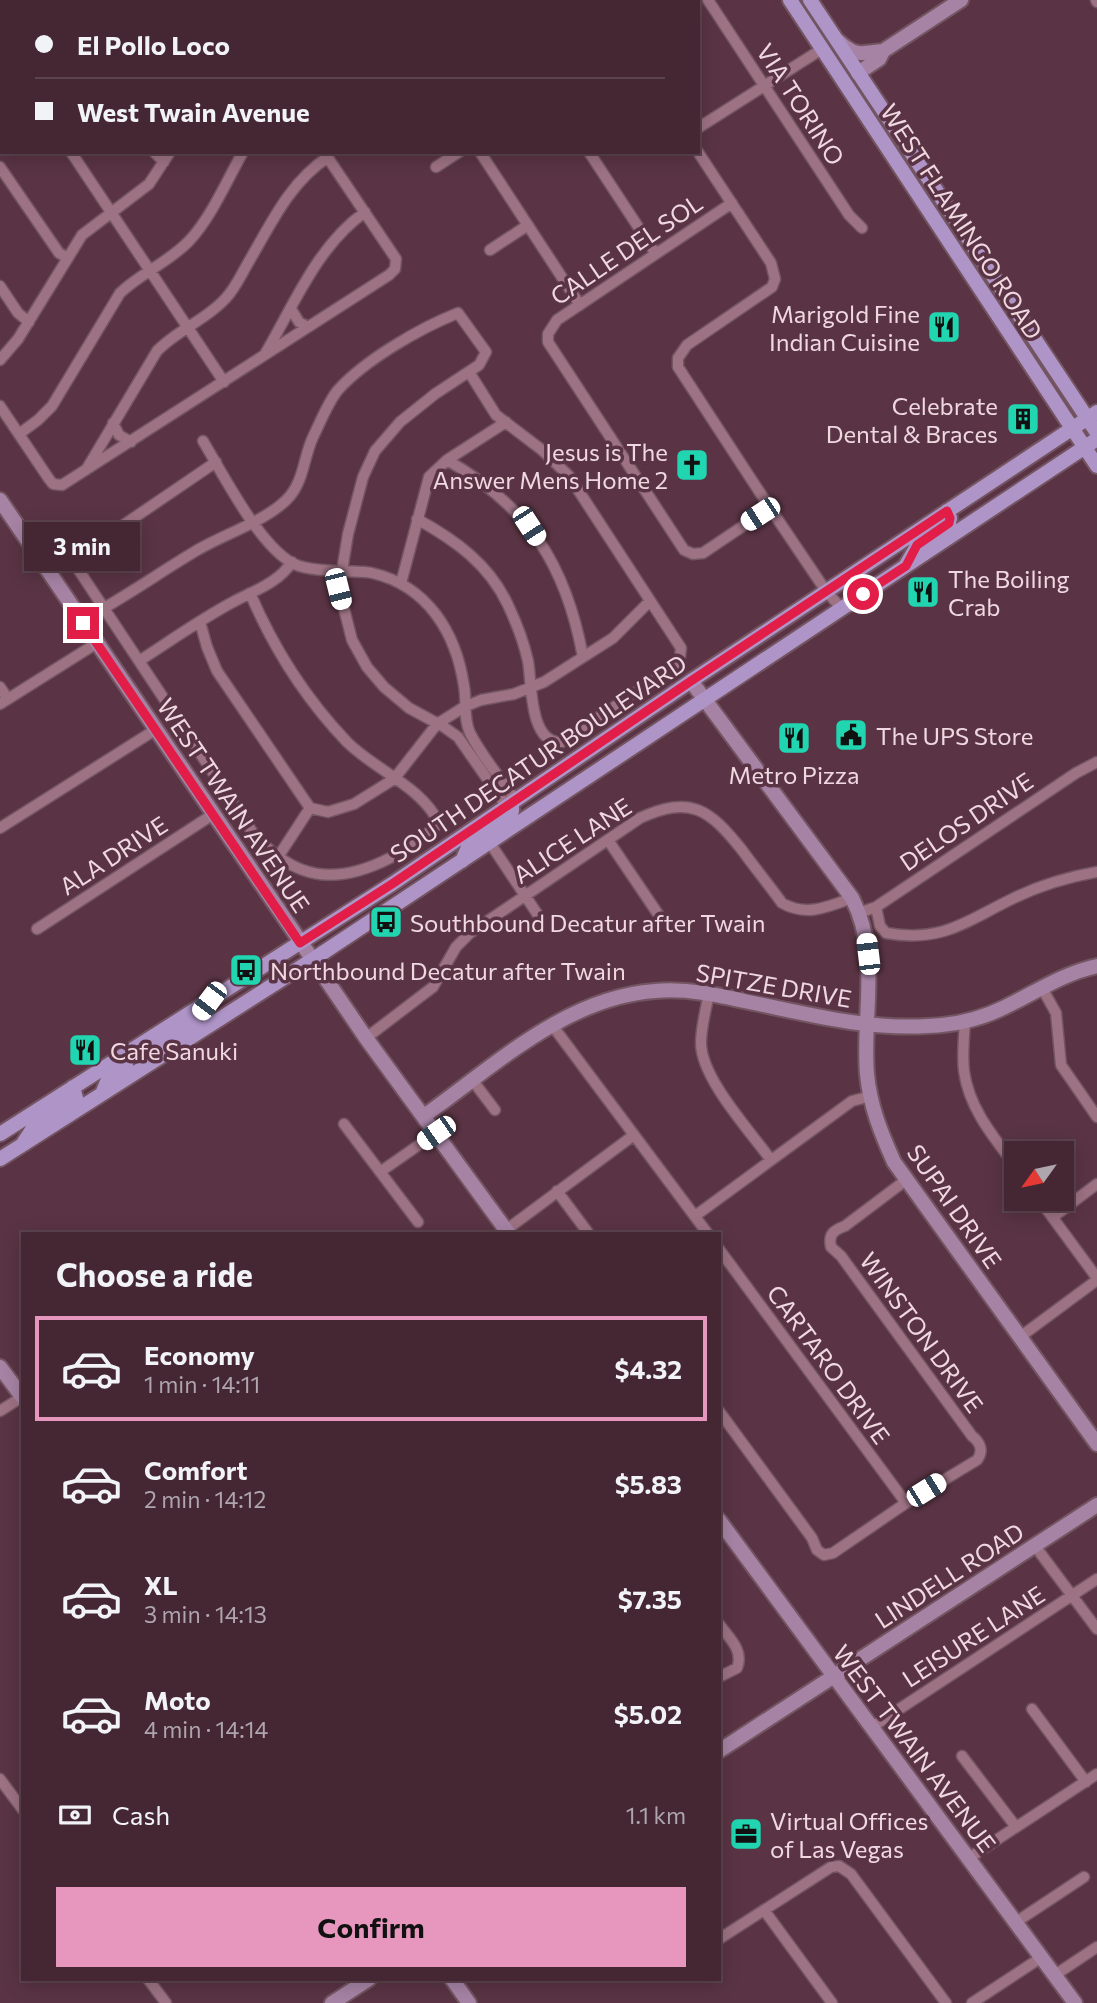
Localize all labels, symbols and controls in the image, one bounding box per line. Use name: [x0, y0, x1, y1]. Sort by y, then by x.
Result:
text: El Pollo Loco: [77, 29, 230, 60]
street label: VIA TORINO: [751, 38, 851, 170]
text: West Twain Avenue: [77, 96, 310, 127]
street label: WEST FLAMINGO ROAD: [875, 98, 1049, 344]
street label: CALLE DEL SOL: [545, 187, 707, 311]
place label: Marigold Fine Indian Cuisine: [769, 299, 920, 356]
restaurant icon: Marigold Fine Indian Cuisine: [925, 308, 963, 346]
place label: Celebrate Dental & Braces: [826, 391, 998, 448]
building icon: Celebrate Dental & Braces: [1004, 400, 1042, 438]
place label: Jesus is The Answer Mens Home 2: [433, 437, 668, 494]
church icon: Jesus is The Answer Mens Home 2: [673, 446, 711, 484]
car: [737, 494, 784, 534]
car: [509, 503, 550, 549]
callout: 3 min: [25, 522, 141, 570]
text: 3 min: [53, 532, 111, 560]
place label: The Boiling Crab: [948, 564, 1069, 621]
car: [323, 566, 354, 612]
restaurant icon: The Boiling Crab: [904, 573, 942, 611]
route start: [847, 578, 879, 610]
route end: [67, 607, 99, 639]
street label: SOUTH DECATUR BOULEVARD: [384, 648, 692, 868]
street label: WEST TWAIN AVENUE: [152, 692, 316, 918]
public building icon: The UPS Store: [832, 716, 870, 754]
restaurant icon: Metro Pizza: [775, 719, 813, 757]
place label: The UPS Store: [876, 721, 1033, 750]
place label: Metro Pizza: [729, 760, 860, 789]
street label: DELOS DRIVE: [894, 766, 1038, 876]
street label: ALICE LANE: [508, 791, 636, 889]
street label: ALA DRIVE: [54, 809, 172, 901]
bus stop icon: Southbound Decatur after Twain: [367, 903, 405, 941]
place label: Southbound Decatur after Twain: [410, 908, 766, 937]
car: [856, 932, 881, 976]
bus stop icon: Northbound Decatur after Twain: [227, 951, 265, 989]
place label: Northbound Decatur after Twain: [270, 956, 626, 985]
street label: SPITZE DRIVE: [694, 957, 854, 1013]
car: [188, 978, 231, 1024]
restaurant icon: Cafe Sanuki: [66, 1031, 104, 1069]
place label: Cafe Sanuki: [110, 1036, 238, 1065]
car: [413, 1112, 460, 1154]
street label: SUPAI DRIVE: [902, 1139, 1008, 1273]
north arrow: [1004, 1141, 1074, 1211]
map controls: [1004, 1141, 1074, 1211]
street label: WINSTON DRIVE: [854, 1246, 990, 1418]
text: Choose a ride: [56, 1254, 253, 1294]
street label: CARTARO DRIVE: [762, 1279, 896, 1449]
icon: car: [60, 1337, 123, 1400]
text: Economy: [144, 1339, 255, 1370]
text: $4.32: [615, 1353, 682, 1384]
text: 1 min · 14:11: [144, 1370, 260, 1398]
icon: car: [60, 1452, 123, 1515]
text: Comfort: [144, 1454, 247, 1485]
text: $5.83: [615, 1468, 682, 1499]
car: [903, 1470, 950, 1510]
text: 2 min · 14:12: [144, 1485, 266, 1513]
street label: LINDELL ROAD: [869, 1516, 1029, 1634]
icon: car: [60, 1567, 123, 1630]
text: XL: [144, 1569, 178, 1600]
street label: LEISURE LANE: [896, 1579, 1050, 1693]
text: $7.35: [618, 1583, 682, 1614]
text: 3 min · 14:13: [144, 1600, 267, 1628]
street label: WEST TWAIN AVENUE: [828, 1639, 1002, 1857]
icon: car: [60, 1682, 123, 1745]
text: Moto: [144, 1684, 211, 1715]
text: $5.02: [614, 1698, 682, 1729]
text: 4 min · 14:14: [144, 1715, 268, 1743]
icon: cash: [56, 1796, 94, 1834]
text: Cash: [112, 1799, 170, 1830]
text: 1.1 km: [626, 1801, 686, 1829]
place label: Virtual Offices of Las Vegas: [770, 1806, 928, 1863]
office icon: Virtual Offices of Las Vegas: [727, 1815, 765, 1853]
button: Confirm: [56, 1887, 686, 1967]

